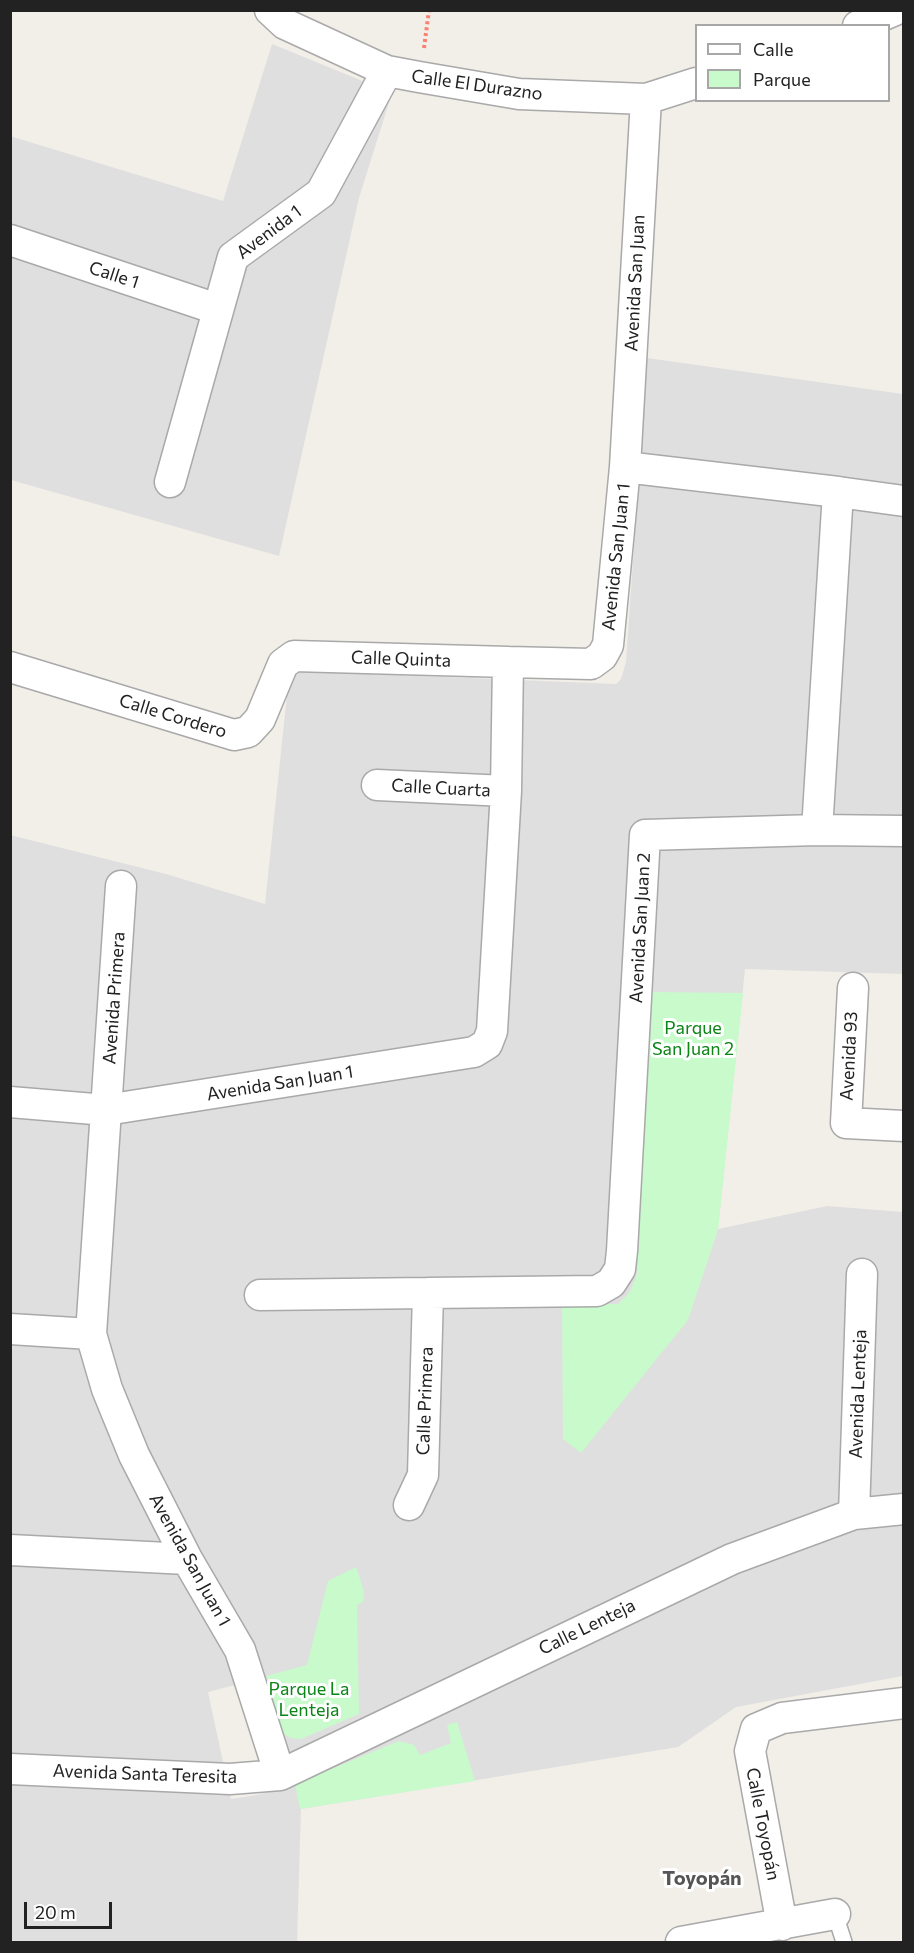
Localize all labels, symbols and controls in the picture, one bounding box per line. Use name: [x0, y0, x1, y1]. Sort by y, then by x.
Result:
legend: [695, 24, 890, 102]
text: Calle: [753, 38, 793, 60]
street label: Calle El Durazno: [410, 65, 544, 105]
text: Parque: [753, 68, 811, 90]
street label: Avenida 1: [232, 200, 306, 264]
street label: Avenida San Juan: [621, 214, 649, 352]
street label: Calle 1: [86, 257, 142, 293]
street label: Avenida San Juan 1: [598, 482, 634, 632]
street label: Calle Quinta: [350, 646, 452, 672]
street label: Calle Cordero: [117, 689, 229, 743]
street label: Calle Cuarta: [391, 775, 491, 801]
street label: Avenida San Juan 2: [625, 852, 655, 1004]
street label: Avenida Primera: [99, 931, 129, 1065]
street label: Avenida 93: [836, 1011, 862, 1101]
park label: Parque San Juan 2: [652, 1017, 734, 1060]
street label: Avenida San Juan 1: [205, 1061, 355, 1105]
street label: Avenida Lenteja: [845, 1329, 871, 1459]
street label: Calle Primera: [412, 1346, 438, 1456]
street label: Avenida San Juan 1: [145, 1490, 235, 1630]
street label: Calle Lenteja: [535, 1594, 639, 1660]
park label: Parque La Lenteja: [269, 1678, 349, 1720]
street label: Avenida Santa Teresita: [52, 1760, 238, 1788]
street label: Calle Toyopán: [741, 1766, 785, 1882]
district label: Toyopán: [662, 1866, 742, 1890]
scale bar: [27, 1890, 116, 1928]
text: 20 m: [35, 1901, 76, 1923]

